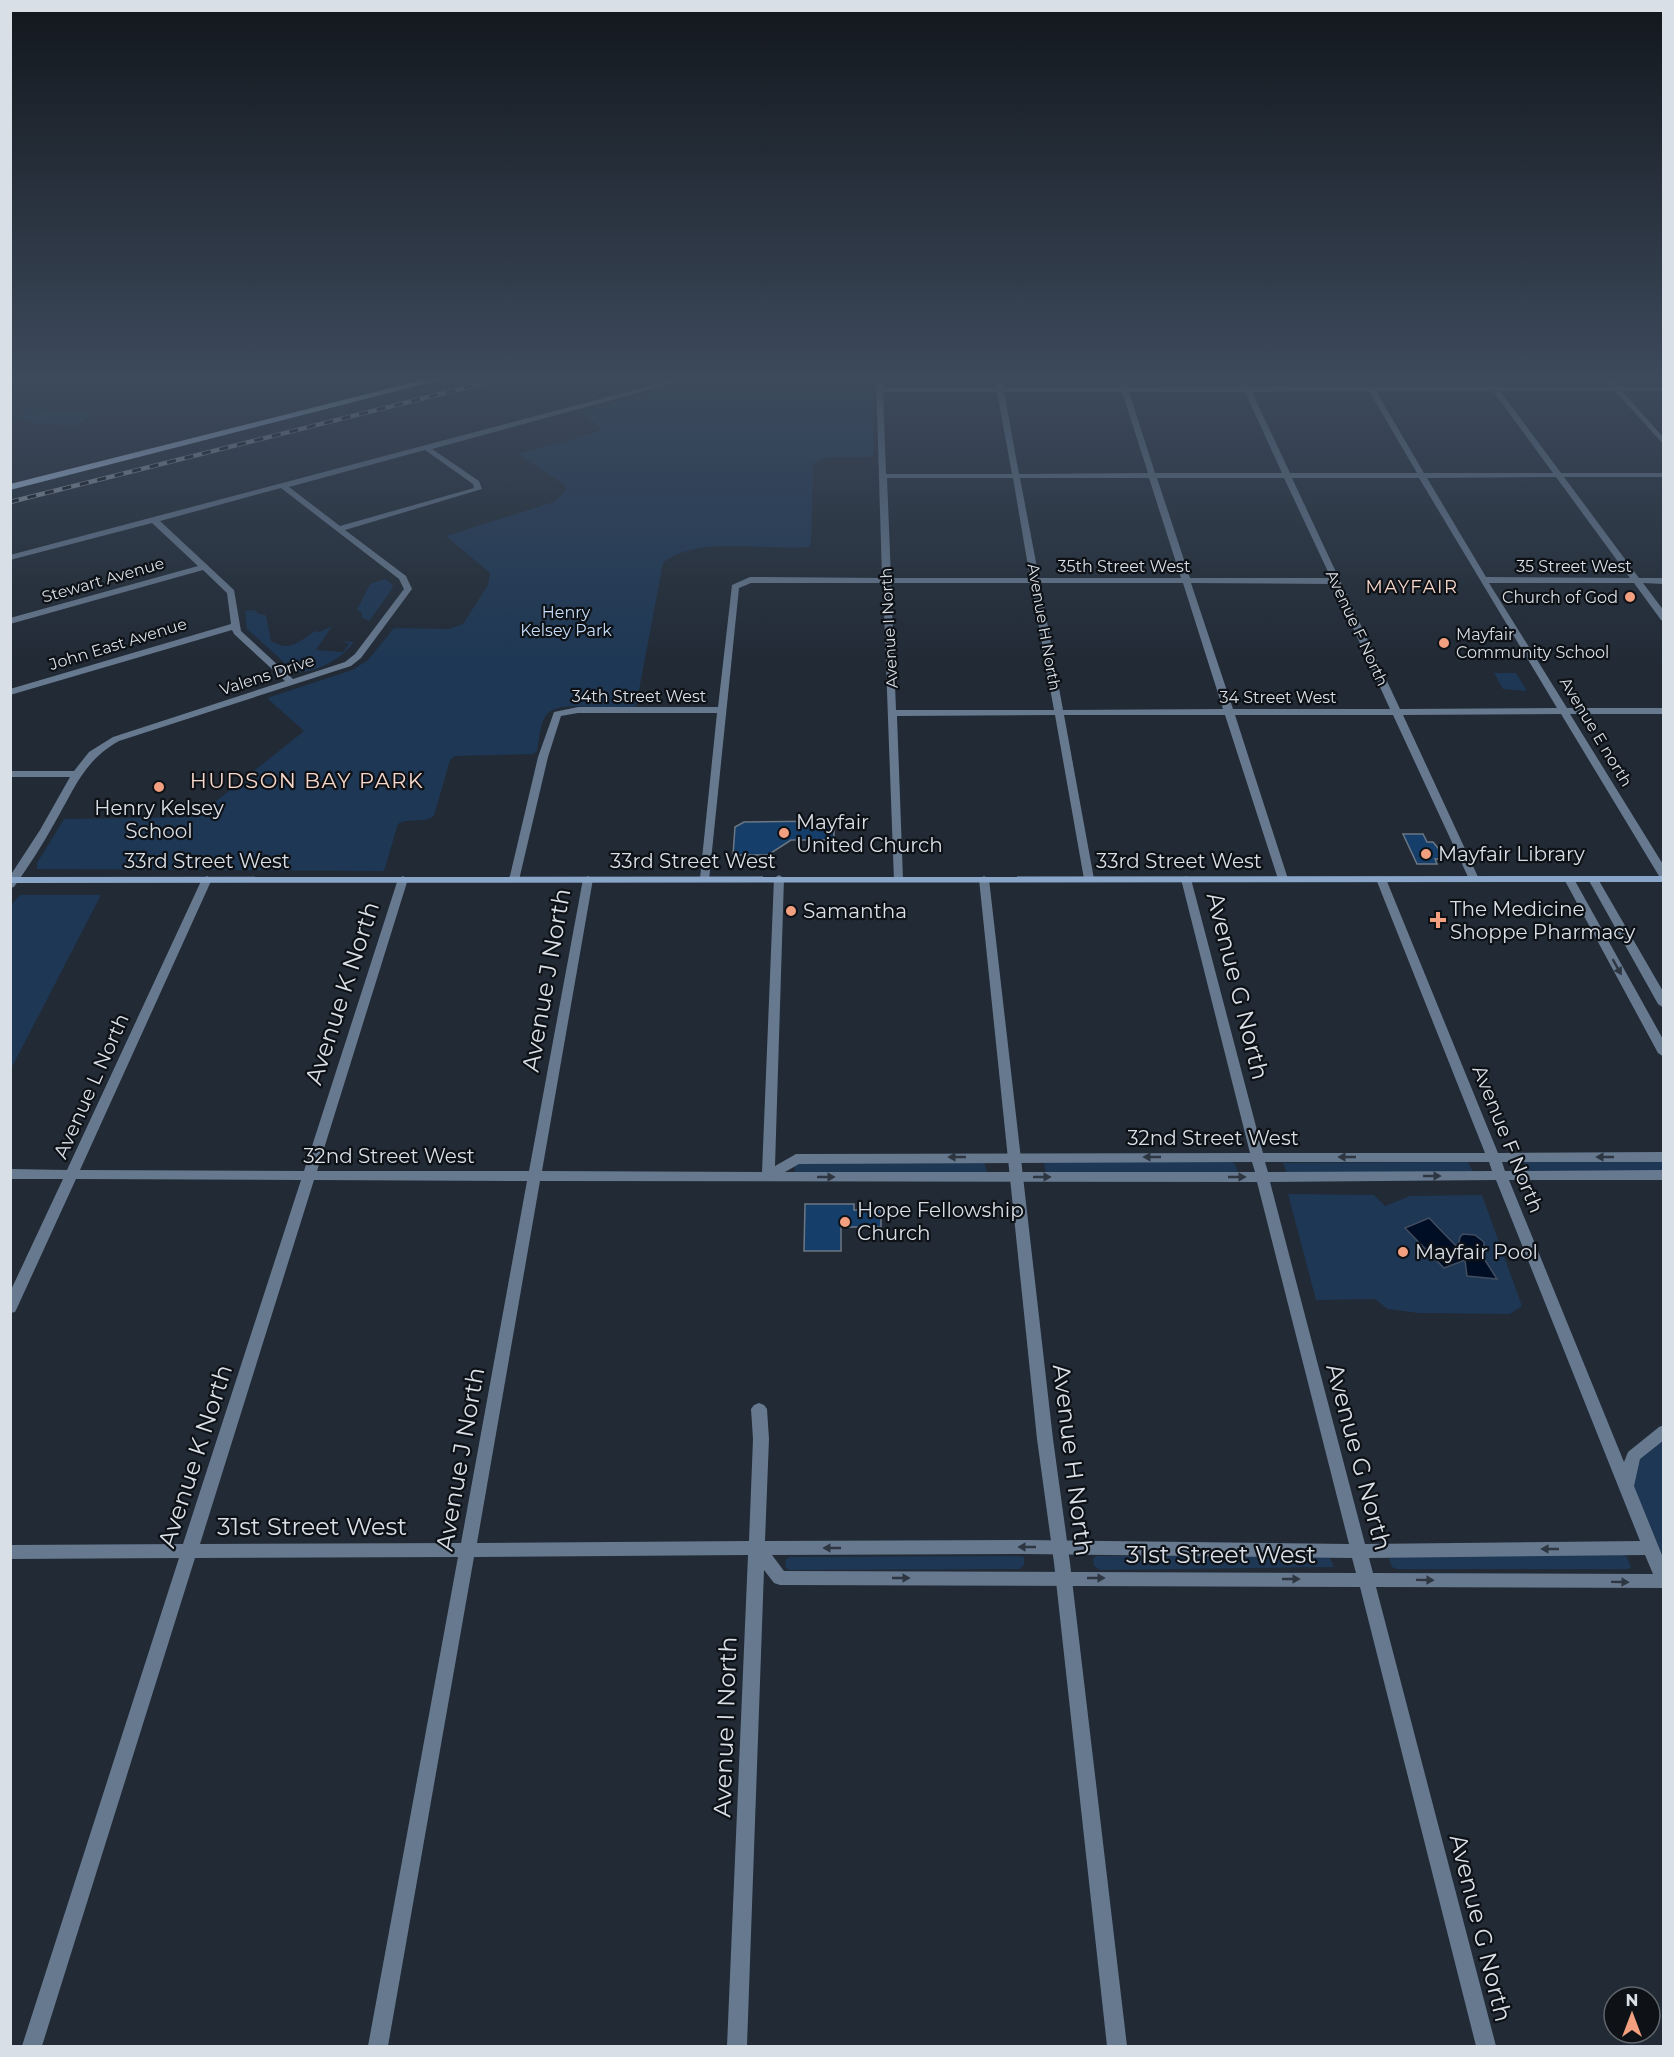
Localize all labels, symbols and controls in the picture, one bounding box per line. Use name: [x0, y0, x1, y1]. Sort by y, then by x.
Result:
street label: Stewart Avenue: [40, 553, 166, 607]
street label: 35th Street West: [1058, 557, 1191, 576]
street label: 35 Street West: [1516, 557, 1632, 576]
street label: Avenue H North: [1023, 562, 1065, 692]
street label: Avenue I North: [876, 567, 902, 689]
street label: Avenue F North: [1322, 567, 1392, 689]
district label: MAYFAIR: [1365, 576, 1459, 598]
place label: Church of God: [1502, 588, 1618, 607]
marker: Church of God: [1623, 590, 1637, 604]
park label: Henry Kelsey Park: [520, 603, 612, 640]
street label: John East Avenue: [46, 614, 189, 674]
place label: Mayfair Community School: [1456, 625, 1609, 662]
marker: Mayfair Community School: [1437, 636, 1451, 650]
street label: Valens Drive: [217, 651, 317, 699]
street label: Avenue E north: [1556, 674, 1636, 790]
street label: 34th Street West: [572, 687, 707, 706]
street label: 34 Street West: [1219, 688, 1337, 707]
district label: HUDSON BAY PARK: [190, 768, 424, 793]
marker: Henry Kelsey School: [152, 780, 166, 794]
place label: Henry Kelsey School: [94, 796, 224, 843]
place label: Mayfair United Church: [796, 810, 943, 857]
marker: Mayfair United Church: [777, 826, 791, 840]
place label: Mayfair Library: [1438, 842, 1585, 866]
marker: Mayfair Library: [1419, 847, 1433, 861]
street label: 33rd Street West: [124, 849, 290, 873]
street label: 33rd Street West: [610, 849, 776, 873]
street label: 33rd Street West: [1096, 849, 1262, 873]
street label: Avenue J North: [516, 886, 576, 1074]
street label: Avenue G North: [1201, 889, 1275, 1083]
place label: The Medicine Shoppe Pharmacy: [1450, 897, 1636, 944]
street label: Avenue K North: [299, 898, 385, 1088]
place label: Samantha: [803, 899, 907, 923]
marker: Samantha: [784, 904, 798, 918]
marker: The Medicine Shoppe Pharmacy: [1431, 913, 1445, 927]
one-way arrow: [1612, 959, 1622, 976]
street label: Avenue L North: [48, 1010, 134, 1162]
street label: Avenue F North: [1467, 1062, 1549, 1216]
street label: 32nd Street West: [1127, 1126, 1299, 1150]
street label: 32nd Street West: [303, 1144, 475, 1168]
one-way arrow: [948, 1152, 967, 1162]
one-way arrow: [1143, 1152, 1162, 1162]
one-way arrow: [1338, 1152, 1357, 1162]
one-way arrow: [1596, 1152, 1615, 1162]
one-way arrow: [1423, 1171, 1442, 1180]
one-way arrow: [817, 1172, 836, 1182]
one-way arrow: [1033, 1172, 1052, 1182]
one-way arrow: [1228, 1172, 1247, 1182]
place label: Hope Fellowship Church: [857, 1198, 1024, 1245]
marker: Hope Fellowship Church: [838, 1215, 852, 1229]
place label: Mayfair Pool: [1415, 1240, 1538, 1264]
marker: Mayfair Pool: [1396, 1245, 1410, 1259]
street label: Avenue G North: [1320, 1360, 1398, 1554]
street label: Avenue K North: [152, 1361, 238, 1551]
street label: Avenue H North: [1047, 1362, 1099, 1558]
street label: Avenue J North: [430, 1365, 490, 1553]
street label: 31st Street West: [217, 1512, 407, 1541]
street label: 31st Street West: [1126, 1540, 1316, 1569]
one-way arrow: [1018, 1542, 1037, 1552]
one-way arrow: [823, 1543, 842, 1553]
one-way arrow: [1540, 1544, 1559, 1554]
one-way arrow: [892, 1573, 911, 1583]
one-way arrow: [1087, 1573, 1106, 1583]
one-way arrow: [1282, 1574, 1301, 1583]
one-way arrow: [1416, 1575, 1435, 1585]
one-way arrow: [1611, 1577, 1630, 1587]
street label: Avenue I North: [707, 1636, 743, 1818]
street label: Avenue G North: [1444, 1831, 1518, 2025]
north arrow: [1602, 1985, 1662, 2045]
text: N: [1626, 1991, 1638, 2010]

